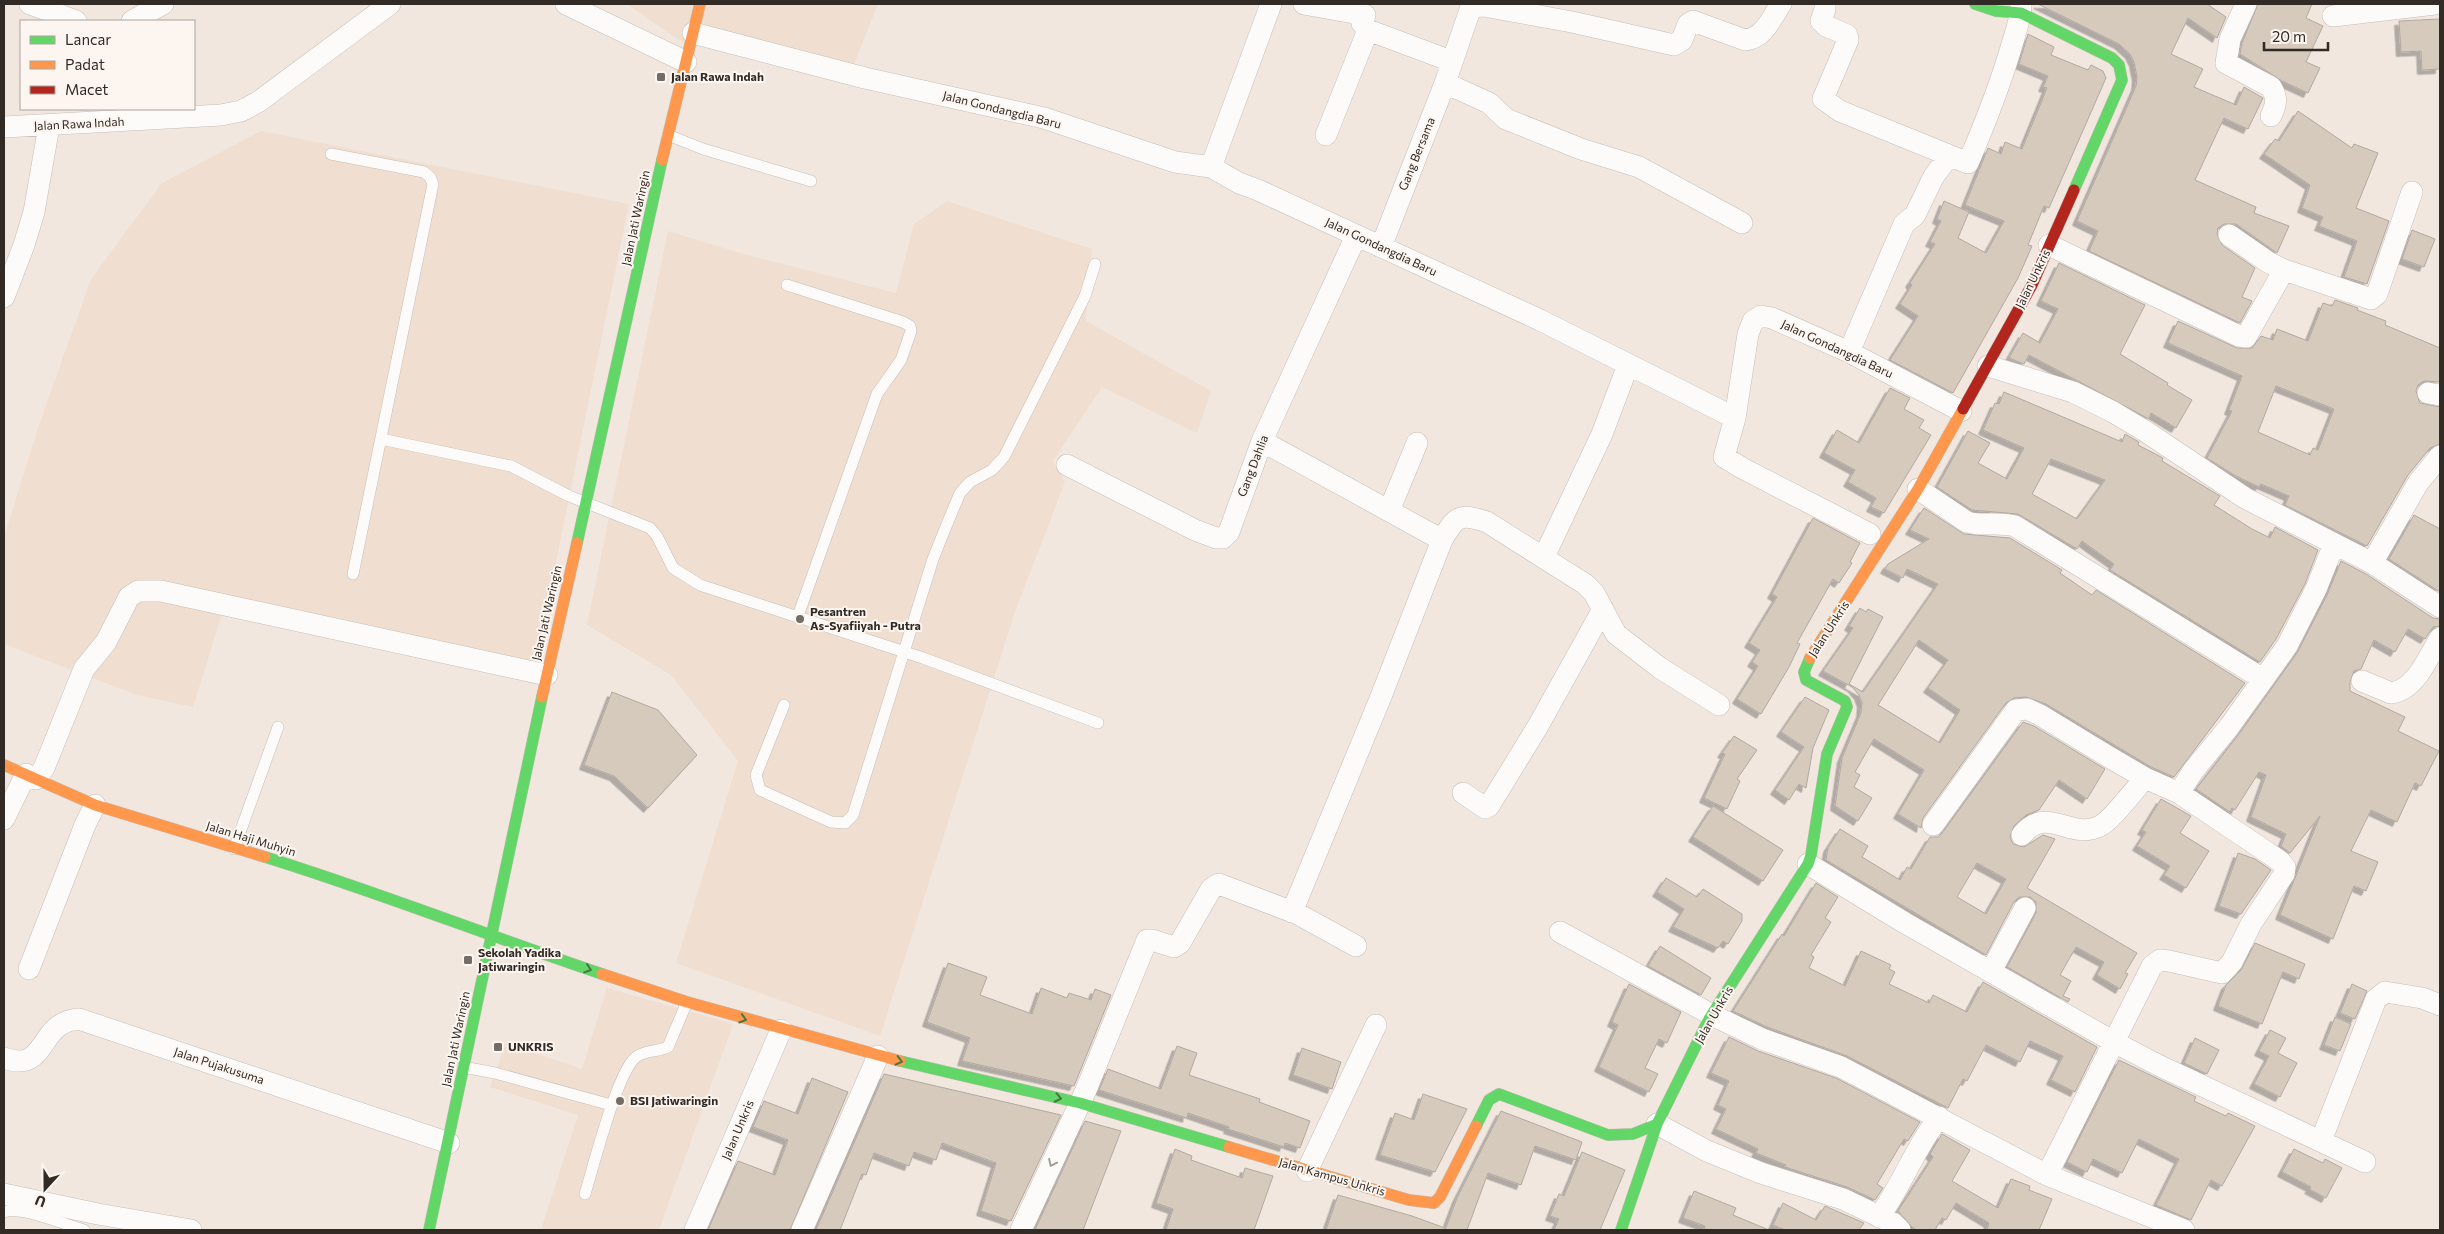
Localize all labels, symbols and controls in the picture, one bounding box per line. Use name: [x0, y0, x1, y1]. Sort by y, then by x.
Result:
legend: [20, 20, 195, 110]
scale bar: [2264, 20, 2328, 52]
text: 20 m: [2272, 27, 2306, 45]
text: Lancar: [65, 30, 111, 48]
text: Padat: [65, 55, 105, 73]
place label: Jalan Rawa Indah: [671, 69, 764, 84]
marker: Jalan Rawa Indah: [655, 71, 667, 83]
text: Macet: [65, 80, 108, 98]
street label: Jalan Gondangdia Baru: [941, 88, 1063, 132]
street label: Jalan Rawa Indah: [33, 114, 125, 133]
street label: Gang Bersama: [1395, 115, 1437, 192]
street label: Jalan Jati Waringin: [618, 169, 653, 267]
street label: Jalan Gondangdia Baru: [1323, 214, 1440, 279]
street label: Jalan Unkris: [2012, 247, 2053, 311]
street label: Jalan Gondangdia Baru: [1779, 316, 1896, 381]
street label: Gang Dahlia: [1234, 433, 1270, 499]
street label: Jalan Jati Waringin: [528, 564, 565, 662]
street label: Jalan Unkris: [1805, 598, 1852, 660]
place label: Pesantren As-Syafiiyah - Putra: [810, 604, 921, 632]
marker: Pesantren As-Syafiiyah - Putra: [794, 613, 806, 625]
street label: Jalan Haji Muhyin: [204, 818, 298, 859]
place label: Sekolah Yadika Jatiwaringin: [478, 945, 561, 974]
marker: Sekolah Yadika Jatiwaringin: [462, 954, 474, 966]
one-way arrow: [583, 963, 592, 973]
street label: Jalan Unkris: [1691, 983, 1736, 1046]
street label: Jalan Jati Waringin: [438, 990, 473, 1088]
one-way arrow: [738, 1014, 746, 1024]
place label: UNKRIS: [508, 1039, 553, 1053]
marker: UNKRIS: [492, 1041, 504, 1053]
street label: Jalan Pujakusuma: [172, 1044, 266, 1087]
one-way arrow: [895, 1056, 903, 1066]
one-way arrow: [1053, 1092, 1062, 1103]
place label: BSI Jatiwaringin: [630, 1093, 718, 1108]
marker: BSI Jatiwaringin: [614, 1095, 626, 1107]
street label: Jalan Unkris: [718, 1098, 757, 1162]
street label: Jalan Kampus Unkris: [1277, 1154, 1387, 1199]
one-way arrow: [1047, 1158, 1058, 1167]
north arrow: [20, 1164, 70, 1214]
text: U: [32, 1192, 48, 1211]

